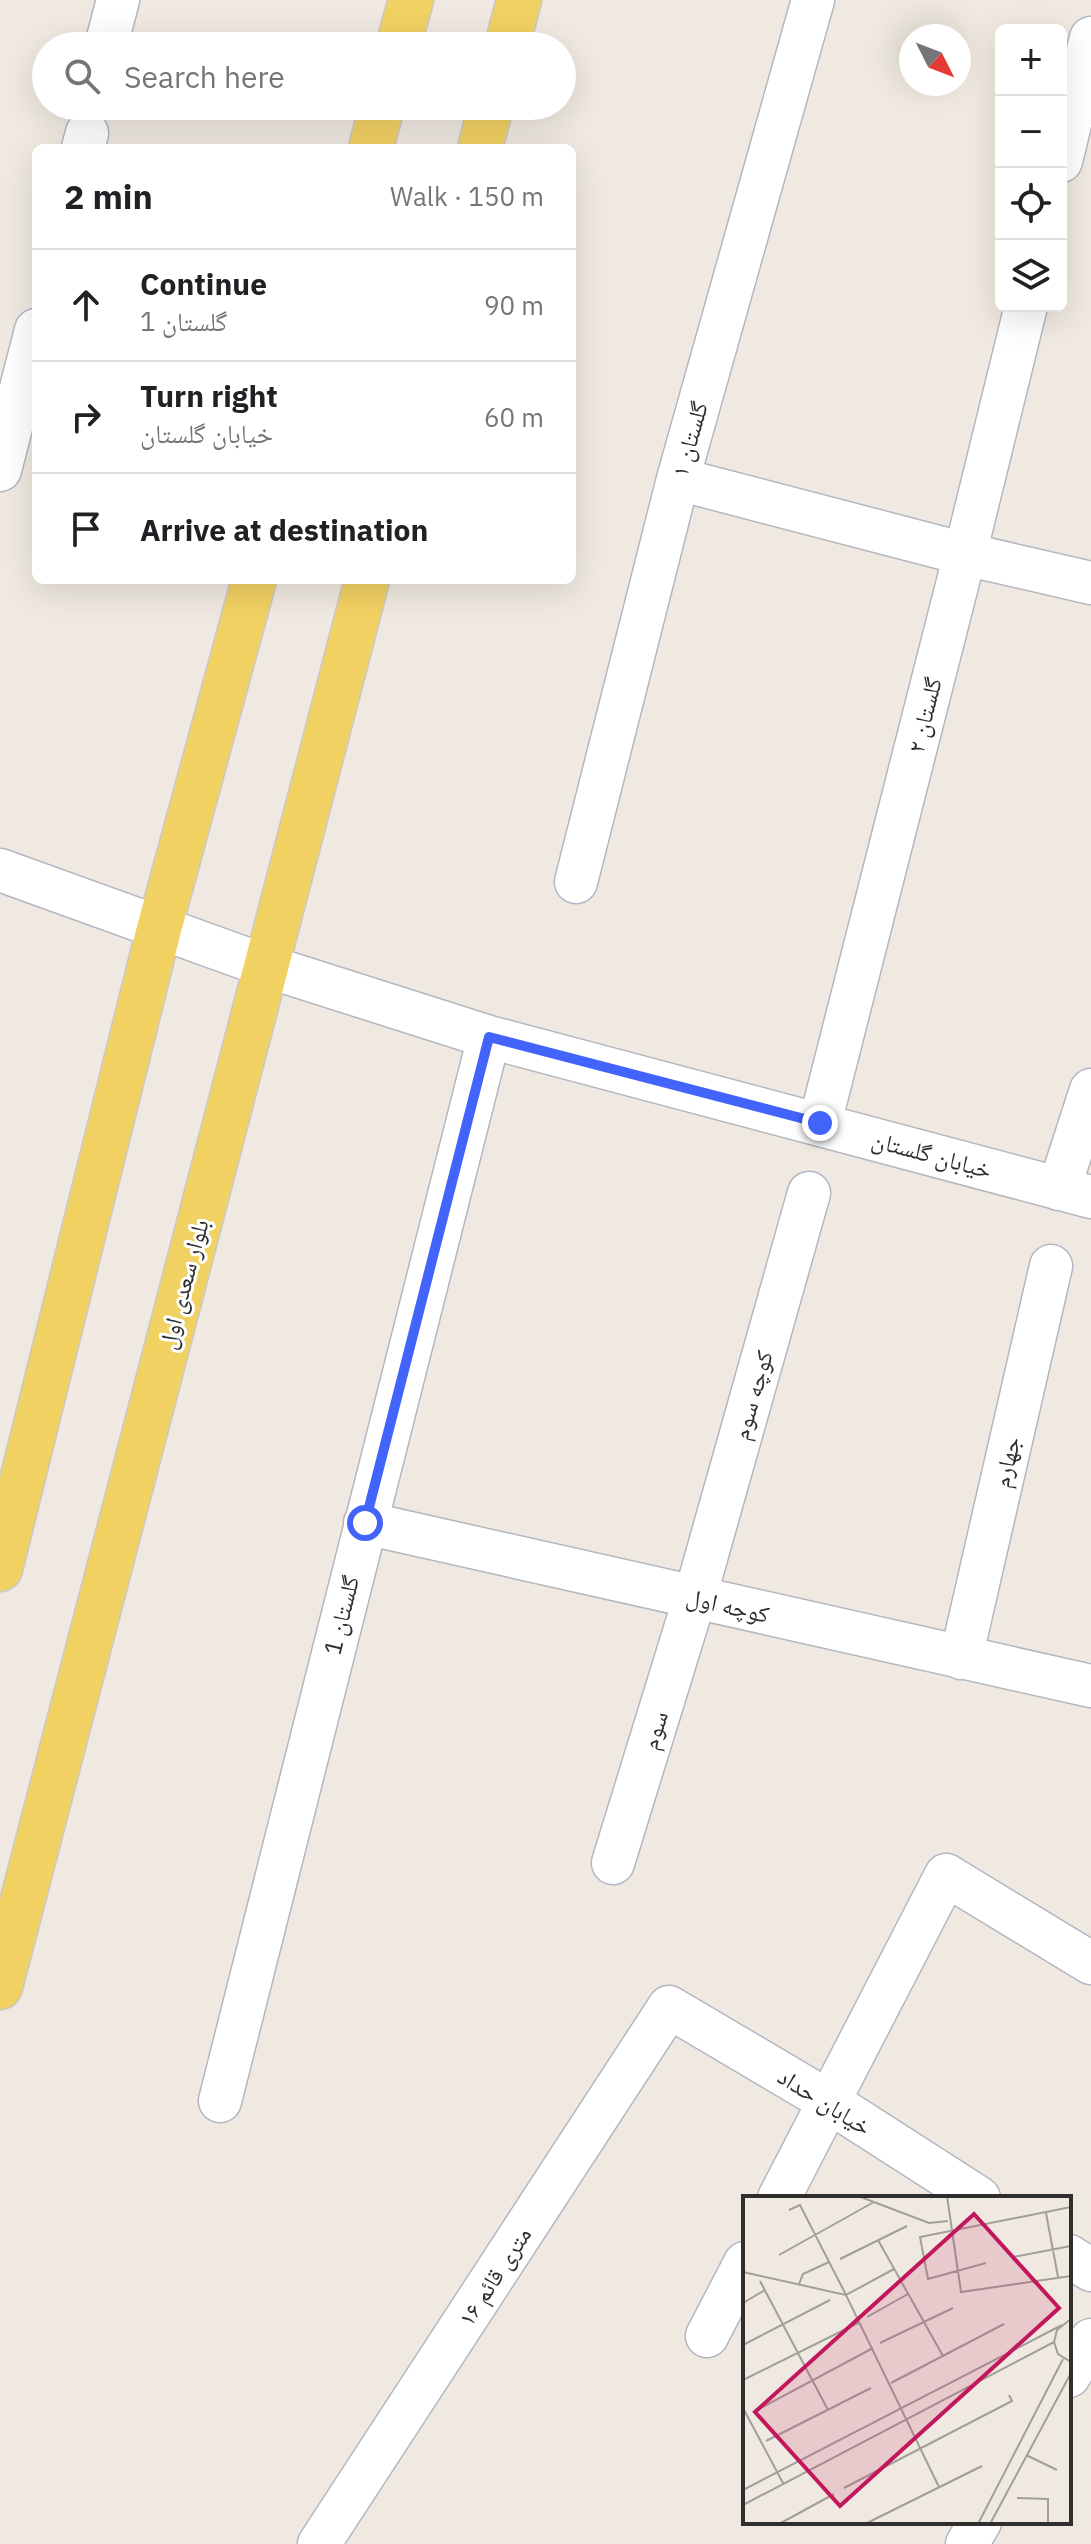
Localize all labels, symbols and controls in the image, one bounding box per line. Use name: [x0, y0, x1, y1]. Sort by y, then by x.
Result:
north arrow: [899, 24, 971, 96]
map controls: [995, 24, 1067, 312]
button: +: [995, 24, 1067, 96]
search box: [32, 32, 576, 120]
icon: search: [60, 54, 104, 98]
text: Search here: [124, 57, 285, 96]
button: −: [995, 96, 1067, 168]
button: locate: [995, 168, 1067, 240]
text: 2 min: [64, 174, 153, 218]
text: Walk · 150 m: [390, 179, 544, 213]
button: layers: [995, 240, 1067, 312]
text: Continue: [140, 264, 267, 303]
icon: ahead: [64, 283, 108, 327]
text: 90 m: [484, 288, 544, 322]
text: گلستان 1: [140, 304, 227, 338]
text: Turn right: [140, 376, 278, 415]
icon: right: [64, 395, 108, 439]
street label: گلستان ۱: [663, 398, 715, 480]
text: 60 m: [484, 400, 544, 434]
text: خیابان گلستان: [140, 416, 273, 450]
icon: arrive: [64, 507, 108, 551]
text: Arrive at destination: [140, 510, 428, 549]
street label: گلستان ۲: [899, 674, 949, 756]
route end: [802, 1105, 838, 1141]
street label: خیابان گلستان: [868, 1123, 996, 1185]
street label: بلوار سعدی اول: [150, 1216, 216, 1352]
street label: کوچه سوم: [724, 1346, 781, 1444]
street label: جهارم: [985, 1433, 1028, 1491]
route start: [347, 1505, 383, 1541]
street label: گلستان 1: [316, 1572, 366, 1658]
street label: کوچه اول: [683, 1580, 773, 1630]
street label: سوم: [633, 1707, 676, 1754]
street label: خیابان حداد: [772, 2060, 878, 2142]
inset map: [743, 2196, 1071, 2524]
street label: ۱۶ متری قائم: [450, 2220, 539, 2332]

